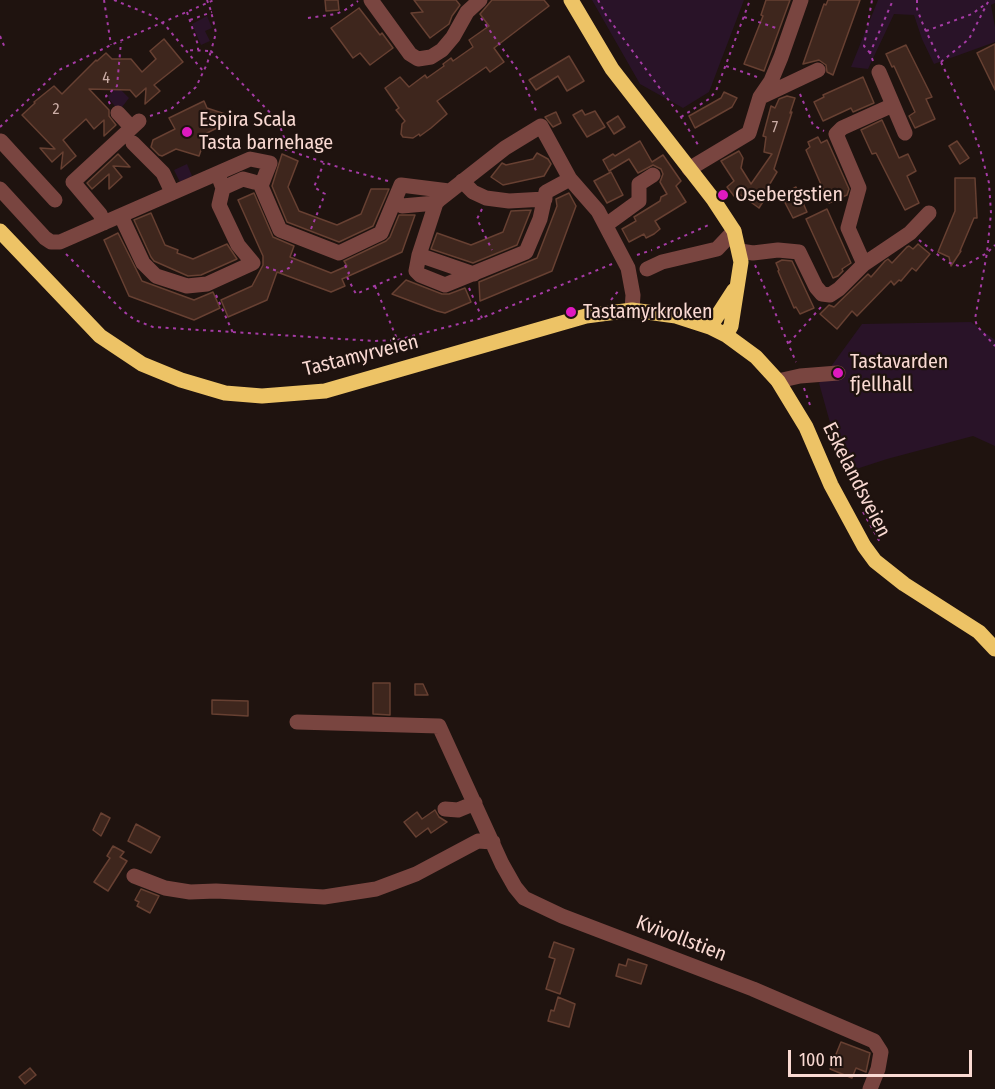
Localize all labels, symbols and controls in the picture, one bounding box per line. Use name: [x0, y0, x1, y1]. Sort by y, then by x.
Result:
house number: 4: [102, 69, 110, 89]
house number: 2: [52, 100, 60, 120]
place label: Espira Scala Tasta barnehage: [199, 108, 333, 155]
house number: 7: [772, 118, 778, 138]
marker: Espira Scala Tasta barnehage: [180, 125, 194, 139]
place label: Osebergstien: [735, 183, 843, 207]
marker: Osebergstien: [716, 188, 730, 202]
place label: Tastamyrkroken: [583, 300, 713, 324]
marker: Tastamyrkroken: [564, 305, 578, 319]
street label: Tastamyrveien: [301, 330, 421, 382]
place label: Tastavarden fjellhall: [850, 350, 948, 397]
marker: Tastavarden fjellhall: [831, 366, 845, 380]
street label: Eskelandsveien: [817, 419, 895, 541]
street label: Kvivollstien: [632, 911, 730, 967]
scale bar: [791, 1038, 976, 1076]
text: 100 m: [799, 1049, 843, 1071]

